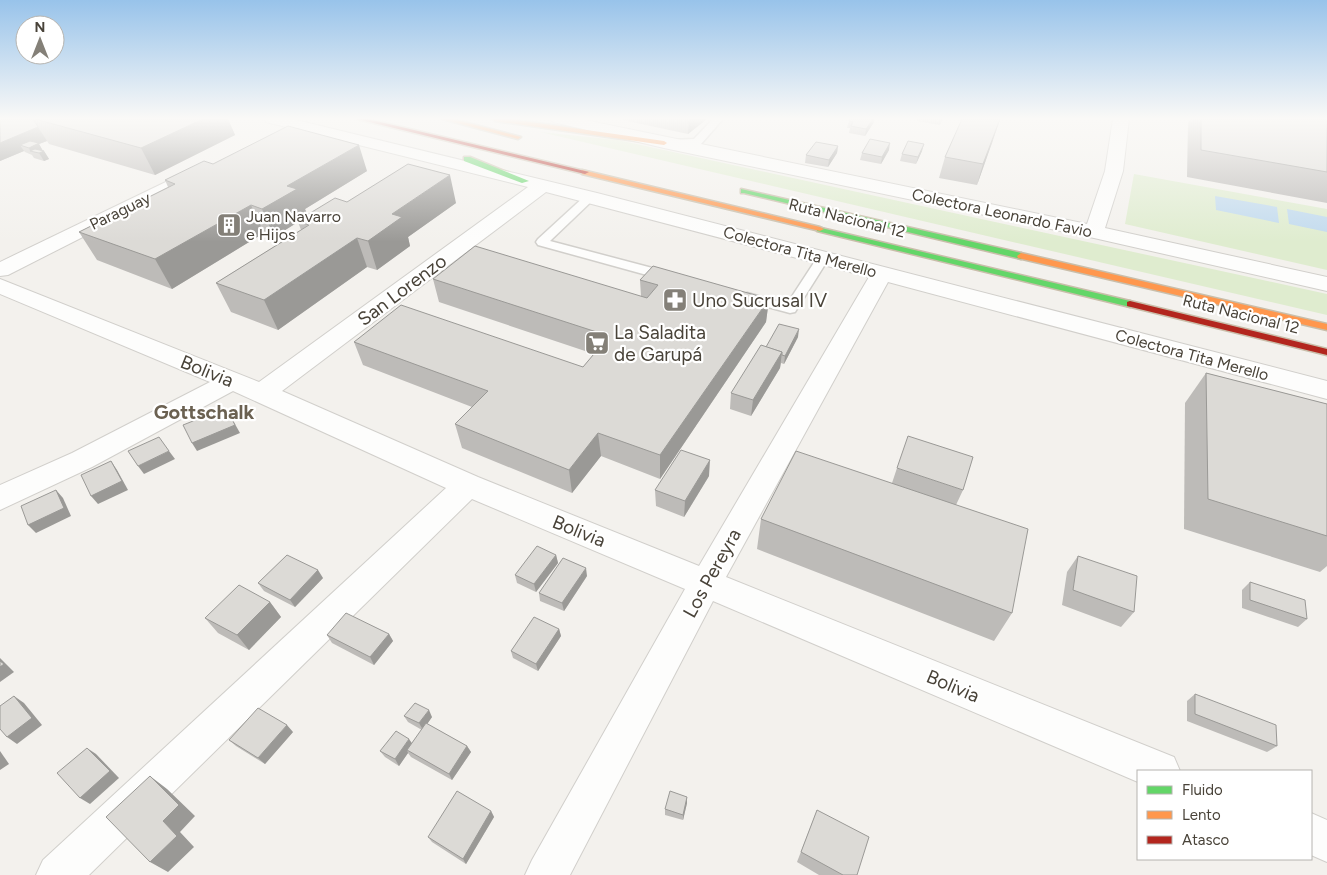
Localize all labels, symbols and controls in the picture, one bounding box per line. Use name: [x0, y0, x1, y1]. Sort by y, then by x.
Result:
north arrow: [15, 15, 65, 65]
text: N: [35, 19, 45, 36]
street label: Colectora Leonardo Favio: [910, 185, 1094, 241]
street label: Paraguay: [86, 188, 154, 234]
street label: Ruta Nacional 12: [787, 194, 907, 242]
place label: Juan Navarro e Hijos: [246, 207, 341, 244]
building icon: Juan Navarro e Hijos: [216, 212, 242, 238]
street label: Colectora Tita Merello: [721, 222, 879, 282]
street label: San Lorenzo: [353, 249, 451, 331]
pharmacy icon: Uno Sucrusal IV: [662, 287, 688, 313]
place label: Uno Sucrusal IV: [692, 289, 827, 312]
street label: Ruta Nacional 12: [1181, 290, 1301, 338]
place label: La Saladita de Garupá: [614, 321, 706, 366]
street label: Colectora Tita Merello: [1113, 325, 1271, 385]
supermarket icon: La Saladita de Garupá: [584, 330, 610, 356]
street label: Bolivia: [177, 350, 237, 392]
district label: Gottschalk: [154, 400, 255, 424]
street label: Bolivia: [549, 510, 609, 552]
street label: Los Pereyra: [678, 524, 746, 622]
street label: Bolivia: [923, 665, 983, 707]
legend: [1137, 770, 1312, 860]
text: Fluido: [1182, 781, 1223, 799]
text: Lento: [1182, 806, 1221, 824]
text: Atasco: [1182, 831, 1230, 849]

